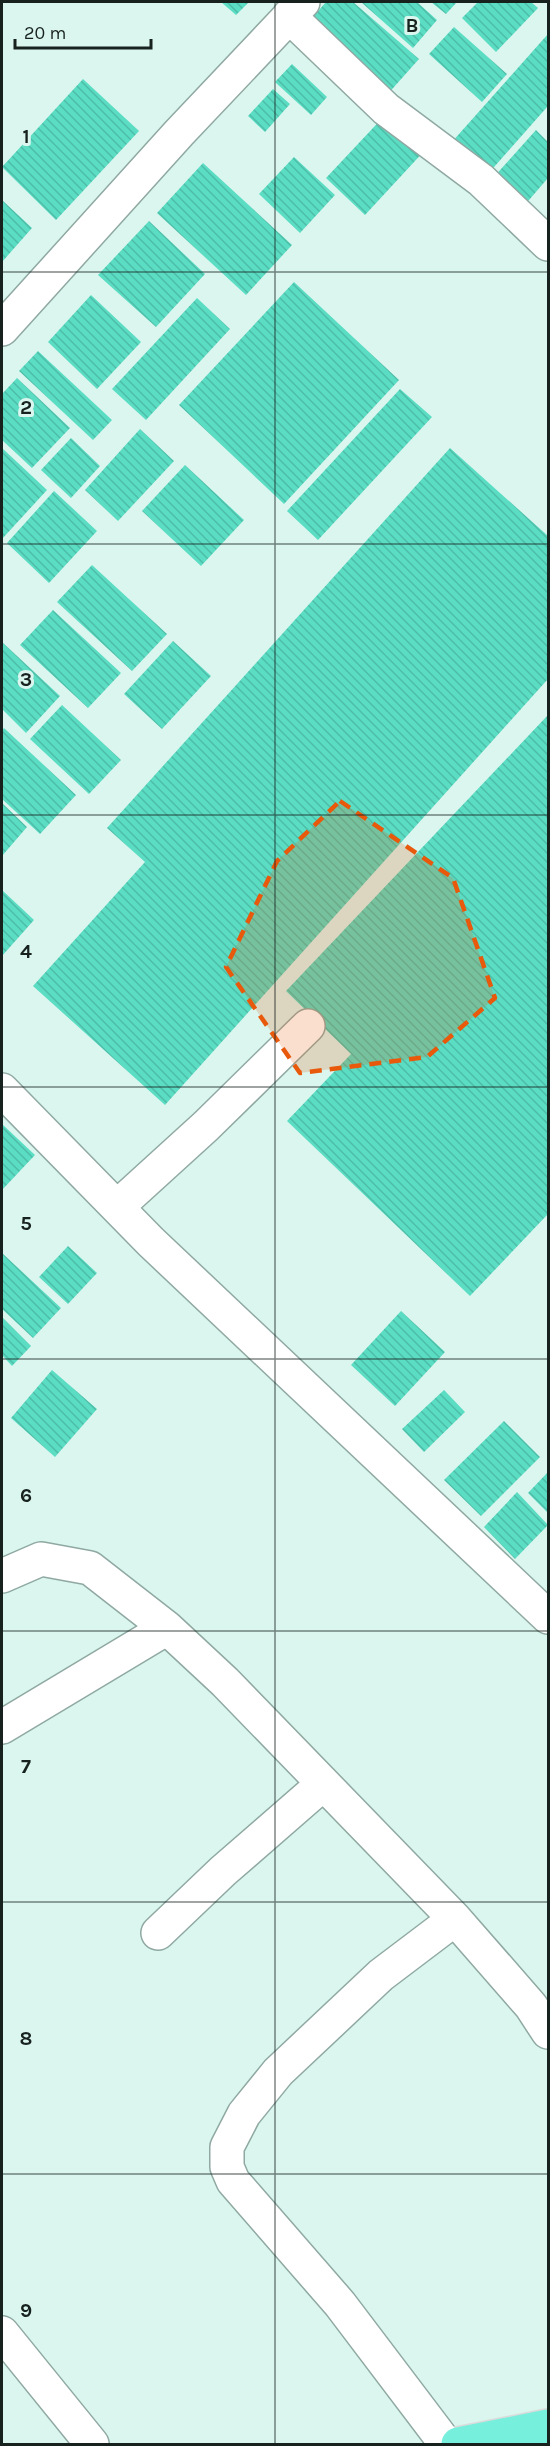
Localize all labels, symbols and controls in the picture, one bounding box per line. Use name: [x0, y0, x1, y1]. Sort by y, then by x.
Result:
scale bar: [15, 12, 152, 50]
text: B: [406, 14, 418, 37]
text: 20 m: [24, 22, 66, 44]
text: 1: [22, 125, 30, 148]
text: 2: [20, 396, 32, 419]
text: 3: [20, 668, 32, 691]
text: 4: [20, 940, 32, 963]
text: 5: [20, 1212, 32, 1235]
text: 6: [20, 1484, 32, 1507]
text: 7: [21, 1755, 31, 1778]
text: 8: [20, 2027, 32, 2050]
text: 9: [20, 2299, 32, 2322]

